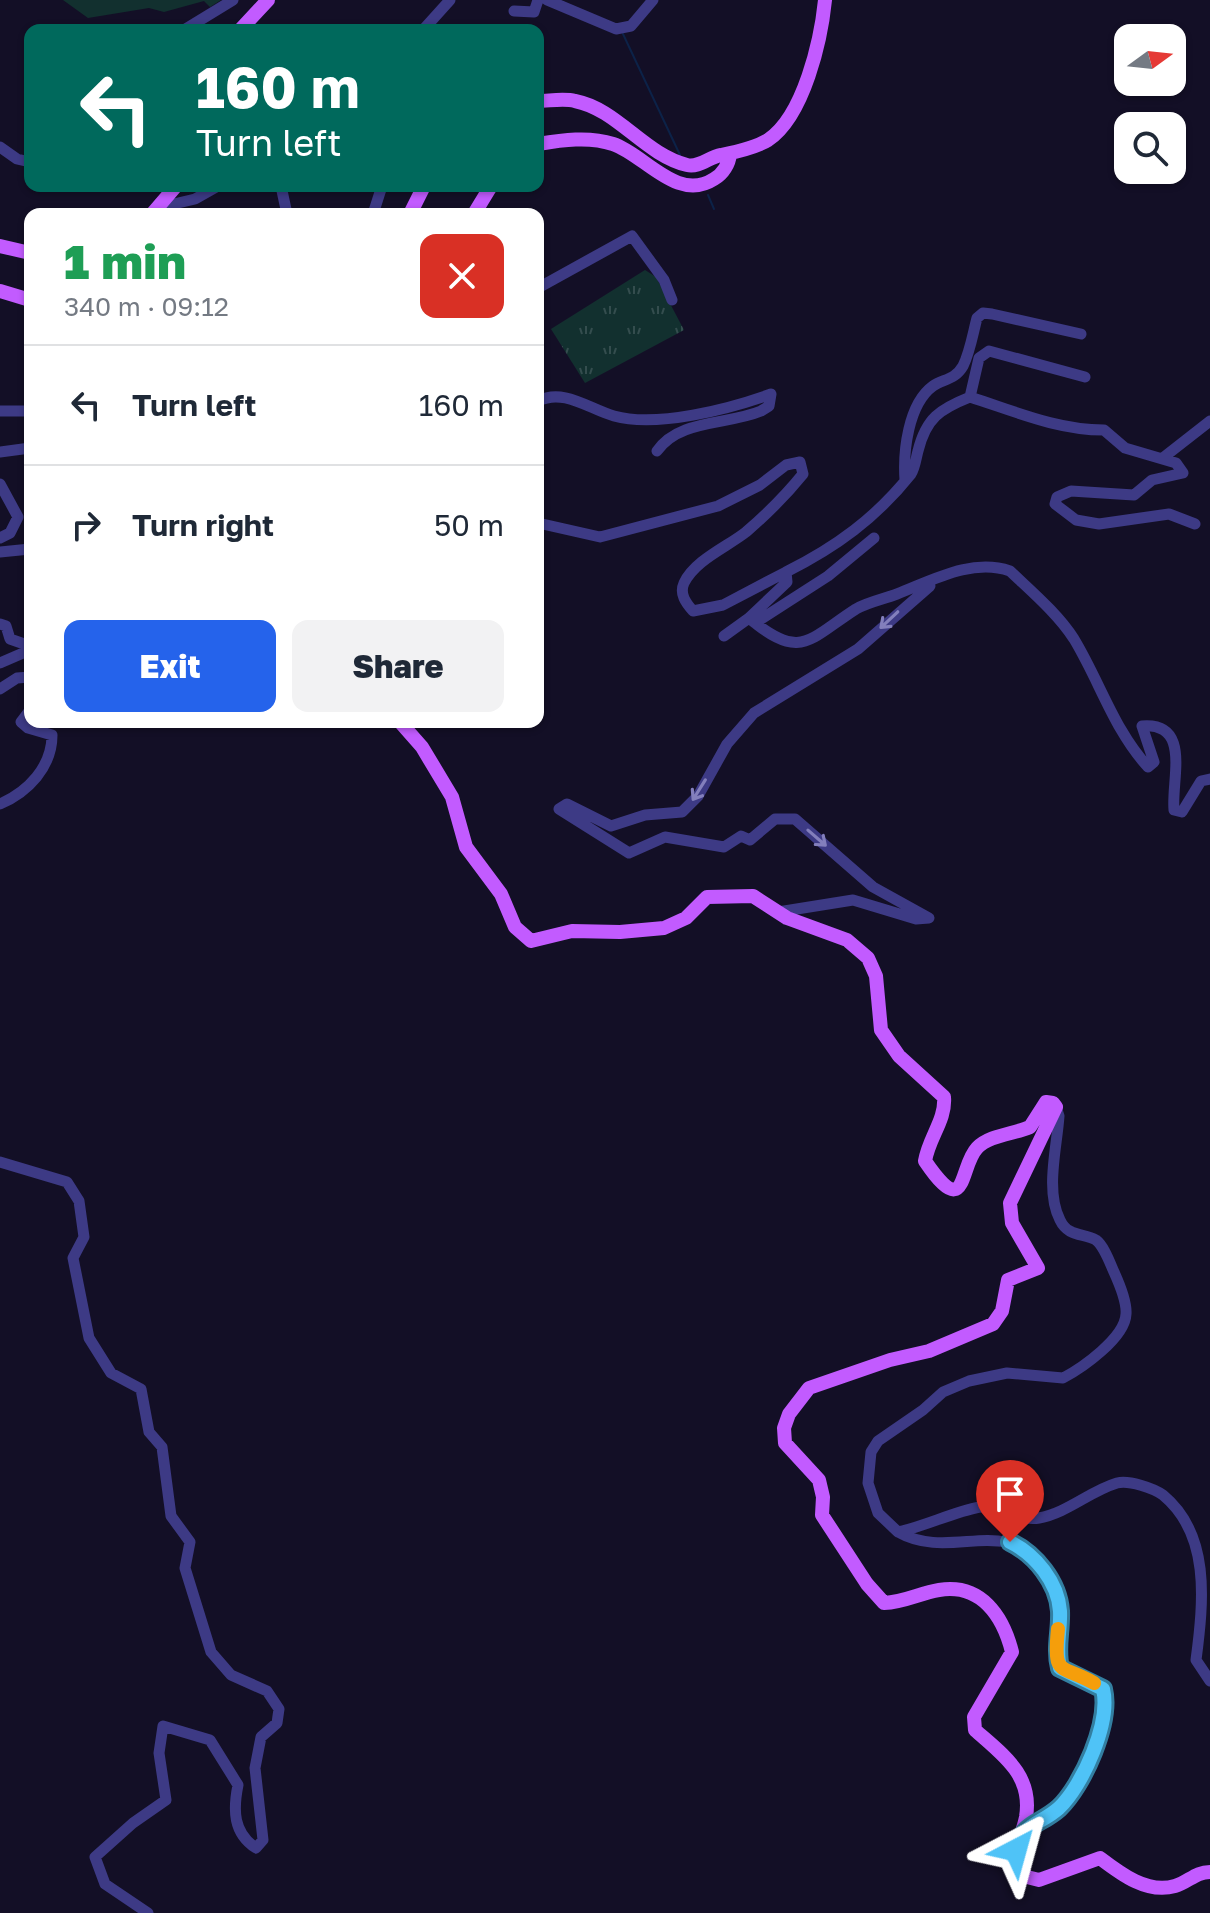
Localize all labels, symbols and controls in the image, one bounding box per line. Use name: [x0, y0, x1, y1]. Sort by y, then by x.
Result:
north arrow: [1114, 24, 1186, 96]
map controls: [1114, 24, 1186, 184]
text: 160 m: [196, 53, 360, 120]
icon: left: [64, 56, 168, 160]
button: search: [1114, 112, 1186, 184]
text: Turn left: [196, 121, 342, 164]
text: 1 min: [64, 232, 186, 290]
button: close: [420, 234, 504, 318]
text: 340 m · 09:12: [64, 291, 229, 322]
icon: left: [64, 383, 108, 427]
text: Turn left: [132, 387, 257, 423]
text: 160 m: [419, 387, 504, 423]
icon: right: [64, 503, 108, 547]
text: Turn right: [132, 507, 274, 543]
text: 50 m: [434, 507, 504, 543]
one-way arrow: [879, 610, 899, 628]
button: Exit: [64, 620, 276, 712]
button: Share: [292, 620, 504, 712]
one-way arrow: [691, 779, 708, 801]
one-way arrow: [806, 828, 826, 846]
pin: [976, 1460, 1044, 1542]
icon: arrive: [988, 1472, 1032, 1516]
position arrow: [974, 1808, 1058, 1892]

